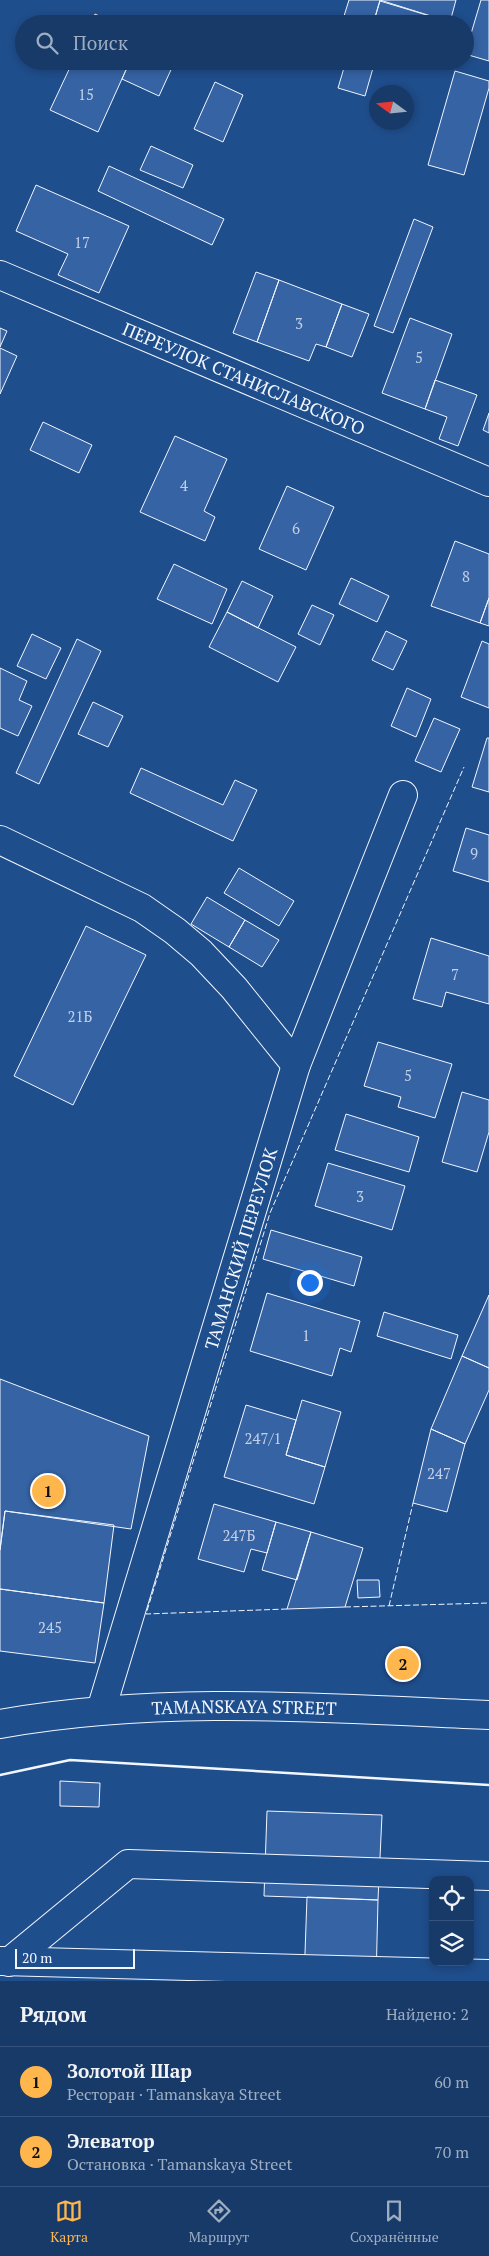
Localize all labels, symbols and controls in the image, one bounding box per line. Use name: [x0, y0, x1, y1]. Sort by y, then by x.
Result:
search box: [15, 15, 474, 70]
icon: search: [33, 29, 61, 57]
text: Поиск: [73, 30, 128, 55]
house number: 15: [78, 84, 94, 104]
north arrow: [369, 85, 414, 130]
house number: 17: [74, 232, 90, 252]
house number: 3: [295, 313, 303, 333]
street label: ПЕРЕУЛОК СТАНИСЛАВСКОГО: [119, 316, 369, 440]
house number: 5: [415, 347, 423, 367]
house number: 4: [180, 475, 188, 495]
house number: 6: [292, 518, 300, 538]
house number: 8: [462, 566, 470, 586]
house number: 9: [470, 843, 478, 863]
house number: 7: [451, 964, 459, 984]
house number: 21Б: [68, 1006, 93, 1026]
house number: 5: [404, 1065, 412, 1085]
street label: ТАМАНСКИЙ ПЕРЕУЛОК: [199, 1144, 282, 1353]
house number: 3: [356, 1186, 364, 1206]
your location: [297, 1270, 323, 1296]
house number: 1: [302, 1325, 310, 1345]
house number: 247/1: [244, 1428, 282, 1448]
house number: 247: [427, 1463, 451, 1483]
pin: 1: [32, 1472, 64, 1510]
house number: 247Б: [223, 1525, 256, 1545]
house number: 245: [38, 1617, 62, 1637]
pin: 2: [387, 1645, 419, 1683]
street label: TAMANSKAYA STREET: [151, 1694, 337, 1720]
map controls: [429, 1876, 474, 1966]
button: locate: [429, 1876, 474, 1921]
button: layers: [429, 1921, 474, 1966]
scale bar: [15, 1946, 135, 1969]
text: 20 m: [22, 1948, 52, 1967]
text: Рядом: [20, 2000, 87, 2028]
text: Найдено: 2: [386, 2003, 469, 2025]
text: Золотой Шар: [67, 2058, 192, 2083]
text: 1: [31, 2071, 41, 2093]
text: 60 m: [434, 2071, 469, 2093]
text: Ресторан · Tamanskaya Street: [67, 2083, 282, 2105]
text: Элеватор: [67, 2128, 155, 2153]
text: 2: [31, 2141, 41, 2163]
text: 70 m: [434, 2141, 469, 2163]
text: Остановка · Tamanskaya Street: [67, 2153, 292, 2175]
tab: Карта: [50, 2197, 88, 2246]
tab: Маршрут: [189, 2197, 249, 2246]
tab: Сохранённые: [350, 2197, 439, 2246]

